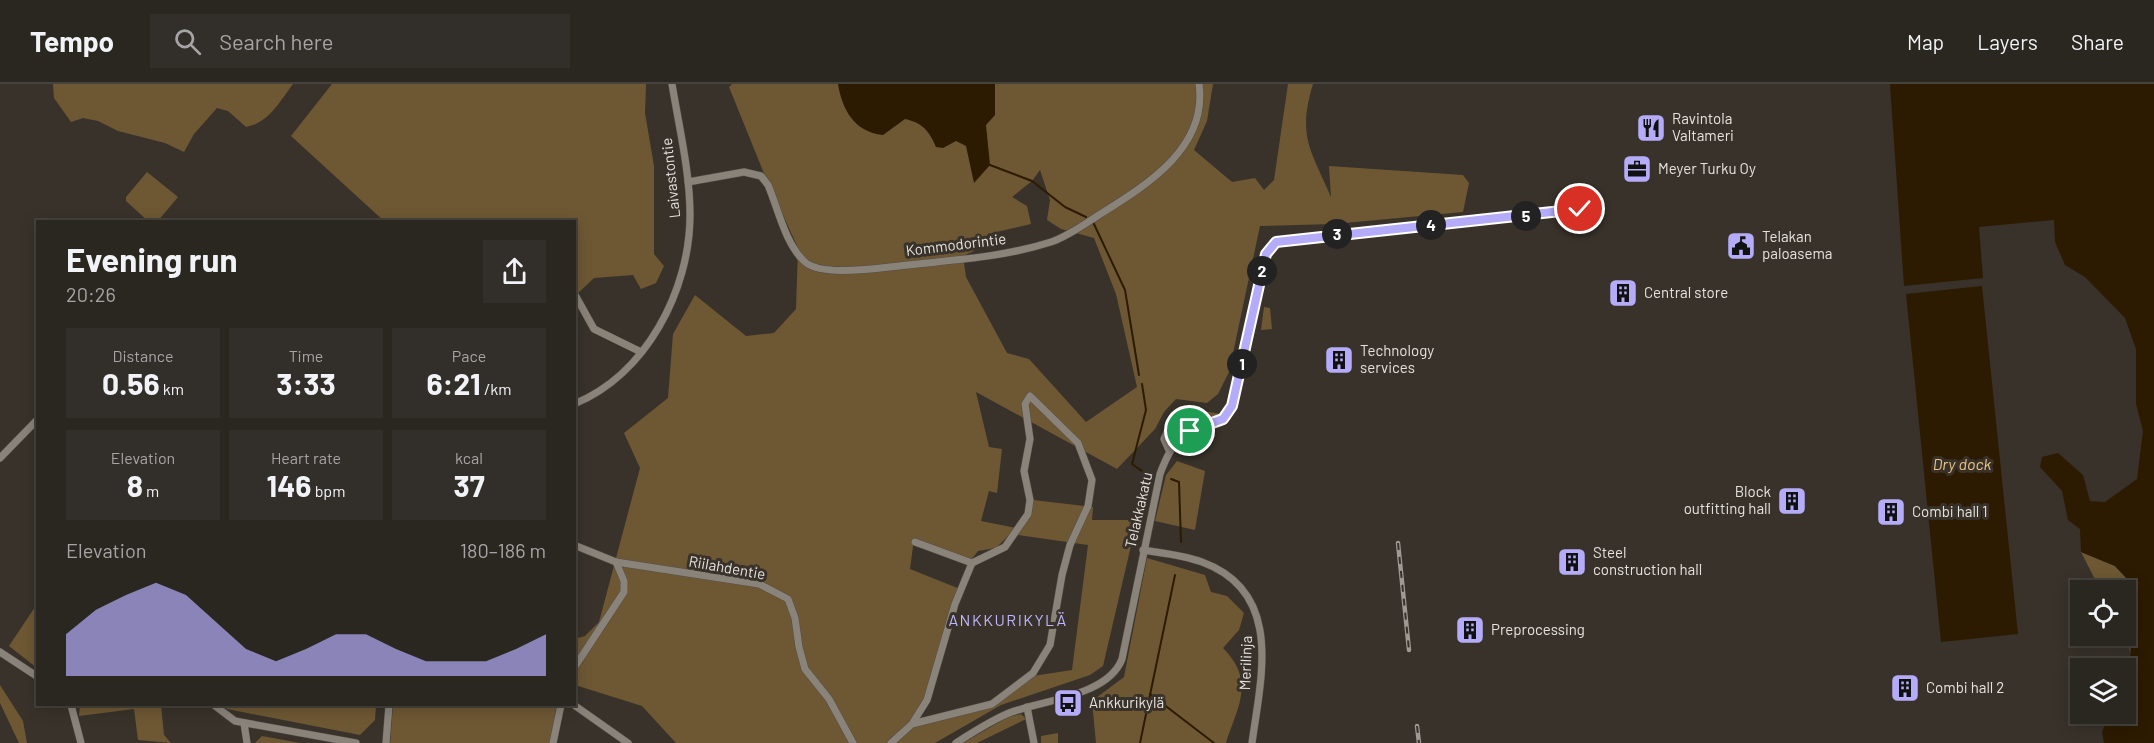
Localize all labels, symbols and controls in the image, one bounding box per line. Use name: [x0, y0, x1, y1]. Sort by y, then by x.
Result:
search box: [150, 14, 570, 68]
text: Tempo: [30, 24, 114, 58]
icon: search: [171, 25, 204, 58]
text: Search here: [219, 28, 333, 54]
text: Map: [1907, 29, 1944, 54]
text: Layers: [1977, 29, 2038, 54]
text: Share: [2071, 29, 2124, 54]
place label: Ravintola Valtameri: [1672, 109, 1734, 144]
restaurant icon: Ravintola Valtameri: [1635, 112, 1667, 144]
street label: Laivastontie: [657, 137, 683, 219]
office icon: Meyer Turku Oy: [1621, 153, 1653, 185]
place label: Meyer Turku Oy: [1658, 159, 1756, 177]
pin: [1554, 183, 1605, 234]
icon: check: [1563, 192, 1596, 225]
pin: 5: [1511, 201, 1541, 231]
text: 5: [1522, 206, 1530, 225]
pin: 4: [1416, 210, 1446, 240]
text: 4: [1426, 215, 1436, 234]
pin: 3: [1322, 219, 1352, 249]
text: 3: [1333, 224, 1341, 243]
place label: Telakan paloasema: [1762, 227, 1833, 262]
street label: Kommodorintie: [905, 229, 1007, 259]
public building icon: Telakan paloasema: [1725, 230, 1757, 262]
text: Evening run: [66, 239, 238, 279]
button: share: [483, 240, 546, 303]
pin: 2: [1247, 256, 1277, 286]
text: 2: [1258, 261, 1266, 280]
building icon: Central store: [1607, 277, 1639, 309]
text: 20:26: [66, 282, 116, 306]
place label: Central store: [1644, 283, 1728, 301]
place label: Technology services: [1360, 341, 1434, 376]
building icon: Technology services: [1323, 344, 1355, 376]
text: Distance: [113, 346, 173, 365]
text: Time: [289, 346, 323, 365]
text: Pace: [452, 346, 486, 365]
pin: 1: [1227, 349, 1257, 379]
text: 1: [1239, 354, 1245, 373]
text: 0.56: [102, 365, 160, 401]
text: 3:33: [276, 365, 336, 401]
text: 6:21: [426, 365, 481, 401]
text: km: [160, 379, 184, 398]
text: /km: [481, 379, 512, 398]
pin: [1164, 405, 1215, 456]
icon: arrive: [1173, 414, 1206, 447]
text: Elevation: [111, 448, 175, 467]
text: Heart rate: [271, 448, 341, 467]
text: kcal: [455, 448, 483, 467]
water label: Dry dock: [1933, 454, 1992, 473]
text: 8: [127, 467, 143, 503]
text: 146: [267, 467, 311, 503]
text: 37: [453, 467, 485, 503]
street label: Telakkakatu: [1121, 470, 1156, 550]
text: m: [143, 481, 159, 500]
text: bpm: [311, 481, 345, 500]
place label: Block outfitting hall: [1684, 482, 1771, 517]
building icon: Block outfitting hall: [1776, 485, 1808, 517]
building icon: Combi hall 1: [1875, 496, 1907, 528]
place label: Combi hall 1: [1912, 502, 1988, 520]
text: Elevation: [66, 538, 147, 562]
text: 180–186 m: [460, 538, 546, 562]
place label: Steel construction hall: [1593, 543, 1702, 578]
building icon: Steel construction hall: [1556, 546, 1588, 578]
street label: Riilahdentie: [687, 551, 767, 583]
map controls: [2070, 580, 2136, 724]
button: locate: [2070, 580, 2136, 646]
district label: ANKKURIKYLÄ: [948, 610, 1068, 629]
building icon: Preprocessing: [1454, 614, 1486, 646]
place label: Preprocessing: [1491, 620, 1585, 638]
street label: Merilinja: [1235, 635, 1255, 691]
button: layers: [2070, 658, 2136, 724]
building icon: Combi hall 2: [1889, 672, 1921, 704]
place label: Combi hall 2: [1926, 678, 2004, 696]
bus stop icon: Ankkurikylä: [1052, 687, 1084, 719]
place label: Ankkurikylä: [1089, 693, 1164, 711]

